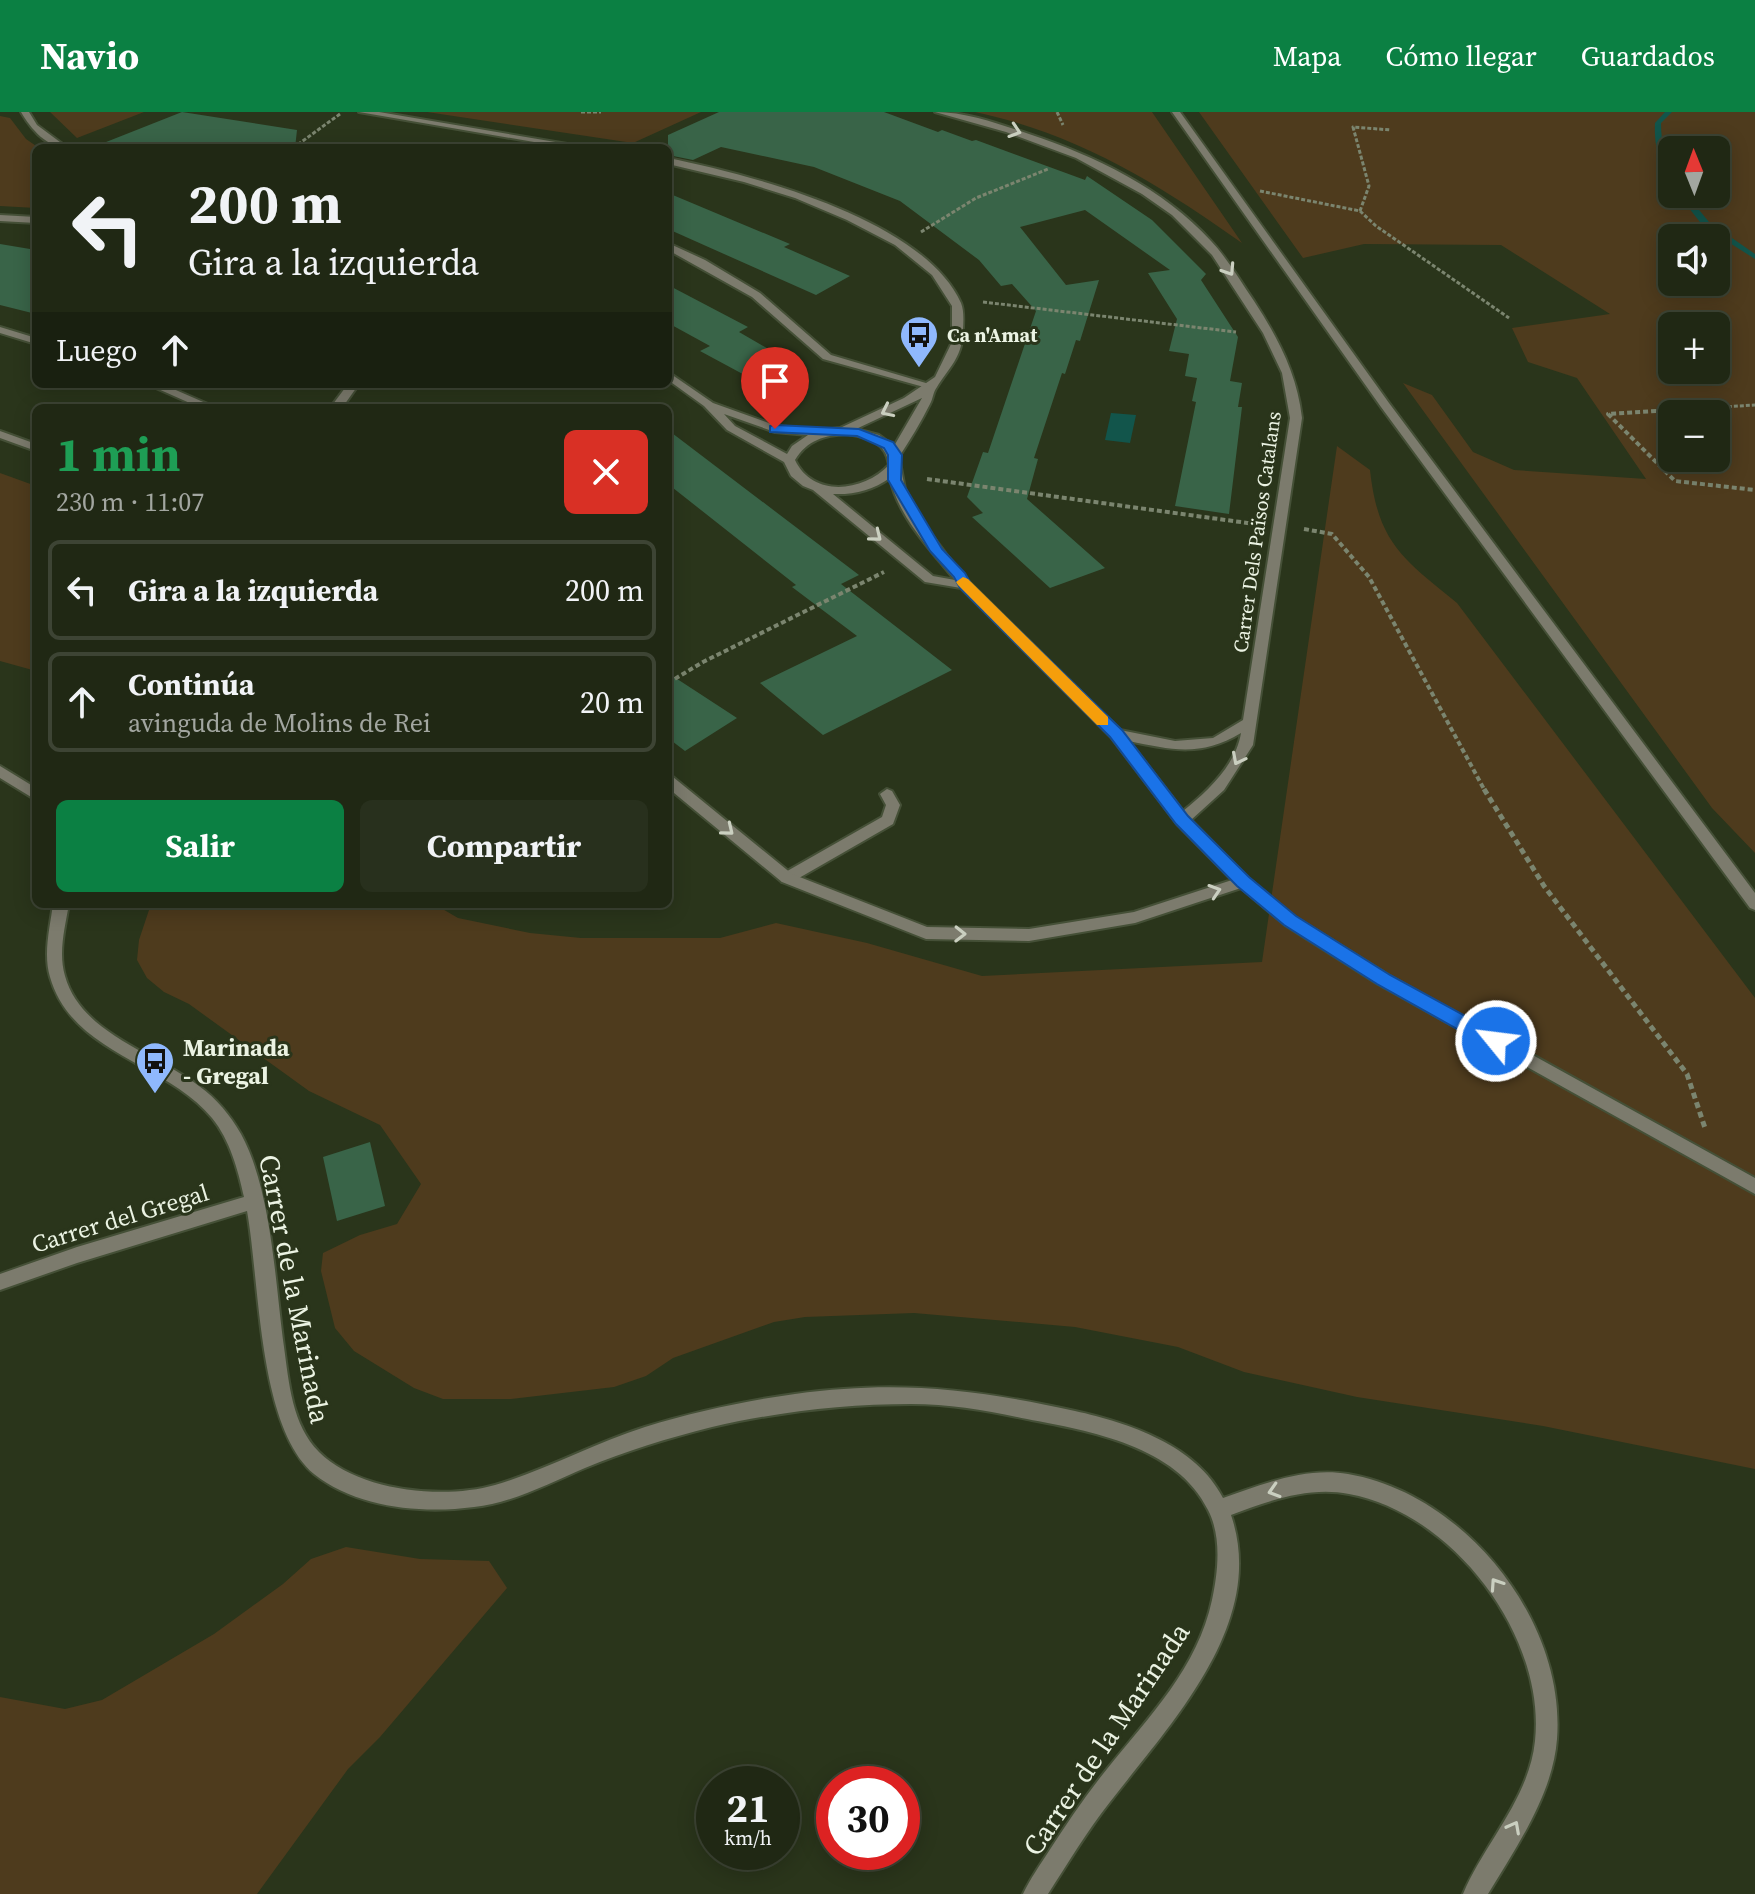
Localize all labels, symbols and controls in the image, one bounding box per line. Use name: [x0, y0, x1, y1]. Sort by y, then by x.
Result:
text: Navio: [40, 30, 139, 82]
text: Mapa: [1273, 37, 1342, 75]
text: Cómo llegar: [1386, 37, 1537, 75]
text: Guardados: [1581, 37, 1715, 75]
one-way arrow: [1007, 122, 1021, 138]
north arrow: [1658, 136, 1730, 208]
map controls: [1658, 136, 1730, 472]
text: 200 m: [188, 165, 342, 242]
icon: left: [56, 176, 160, 280]
button: sound: [1658, 224, 1730, 296]
text: Gira a la izquierda: [188, 238, 479, 287]
one-way arrow: [1219, 262, 1234, 276]
button: +: [1658, 312, 1730, 384]
bus stop icon: Ca n'Amat: [898, 314, 940, 369]
place label: Ca n'Amat: [947, 321, 1038, 349]
icon: ahead: [153, 328, 197, 372]
text: Luego: [56, 330, 137, 371]
pin: [741, 347, 809, 429]
icon: arrive: [753, 359, 797, 403]
button: −: [1658, 400, 1730, 472]
one-way arrow: [880, 401, 895, 417]
street label: Carrer Dels Països Catalans: [1226, 410, 1288, 654]
text: 1 min: [56, 421, 181, 487]
button: close: [564, 430, 648, 514]
text: 230 m · 11:07: [56, 484, 204, 520]
one-way arrow: [867, 526, 882, 540]
icon: left: [60, 568, 104, 612]
text: Gira a la izquierda: [128, 570, 378, 611]
text: 200 m: [565, 570, 644, 611]
text: Continúa: [128, 664, 255, 705]
icon: ahead: [60, 680, 104, 724]
text: 20 m: [580, 682, 644, 723]
text: avinguda de Molins de Rei: [128, 705, 431, 741]
one-way arrow: [1233, 751, 1248, 766]
button: Salir: [56, 800, 344, 892]
button: Compartir: [360, 800, 648, 892]
one-way arrow: [719, 821, 734, 835]
one-way arrow: [1207, 884, 1221, 900]
one-way arrow: [954, 925, 967, 943]
position arrow: [1454, 999, 1538, 1083]
place label: Marinada - Gregal: [183, 1031, 290, 1092]
bus stop icon: Marinada - Gregal: [134, 1040, 176, 1095]
street label: Carrer de la Marinada: [250, 1151, 340, 1428]
street label: Carrer del Gregal: [27, 1175, 213, 1261]
one-way arrow: [1267, 1482, 1281, 1498]
one-way arrow: [1491, 1579, 1506, 1593]
street label: Carrer de la Marinada: [1014, 1614, 1199, 1863]
speed limit sign: 30: [816, 1766, 920, 1870]
text: 21: [726, 1781, 770, 1835]
one-way arrow: [1504, 1821, 1520, 1835]
text: km/h: [724, 1824, 772, 1852]

